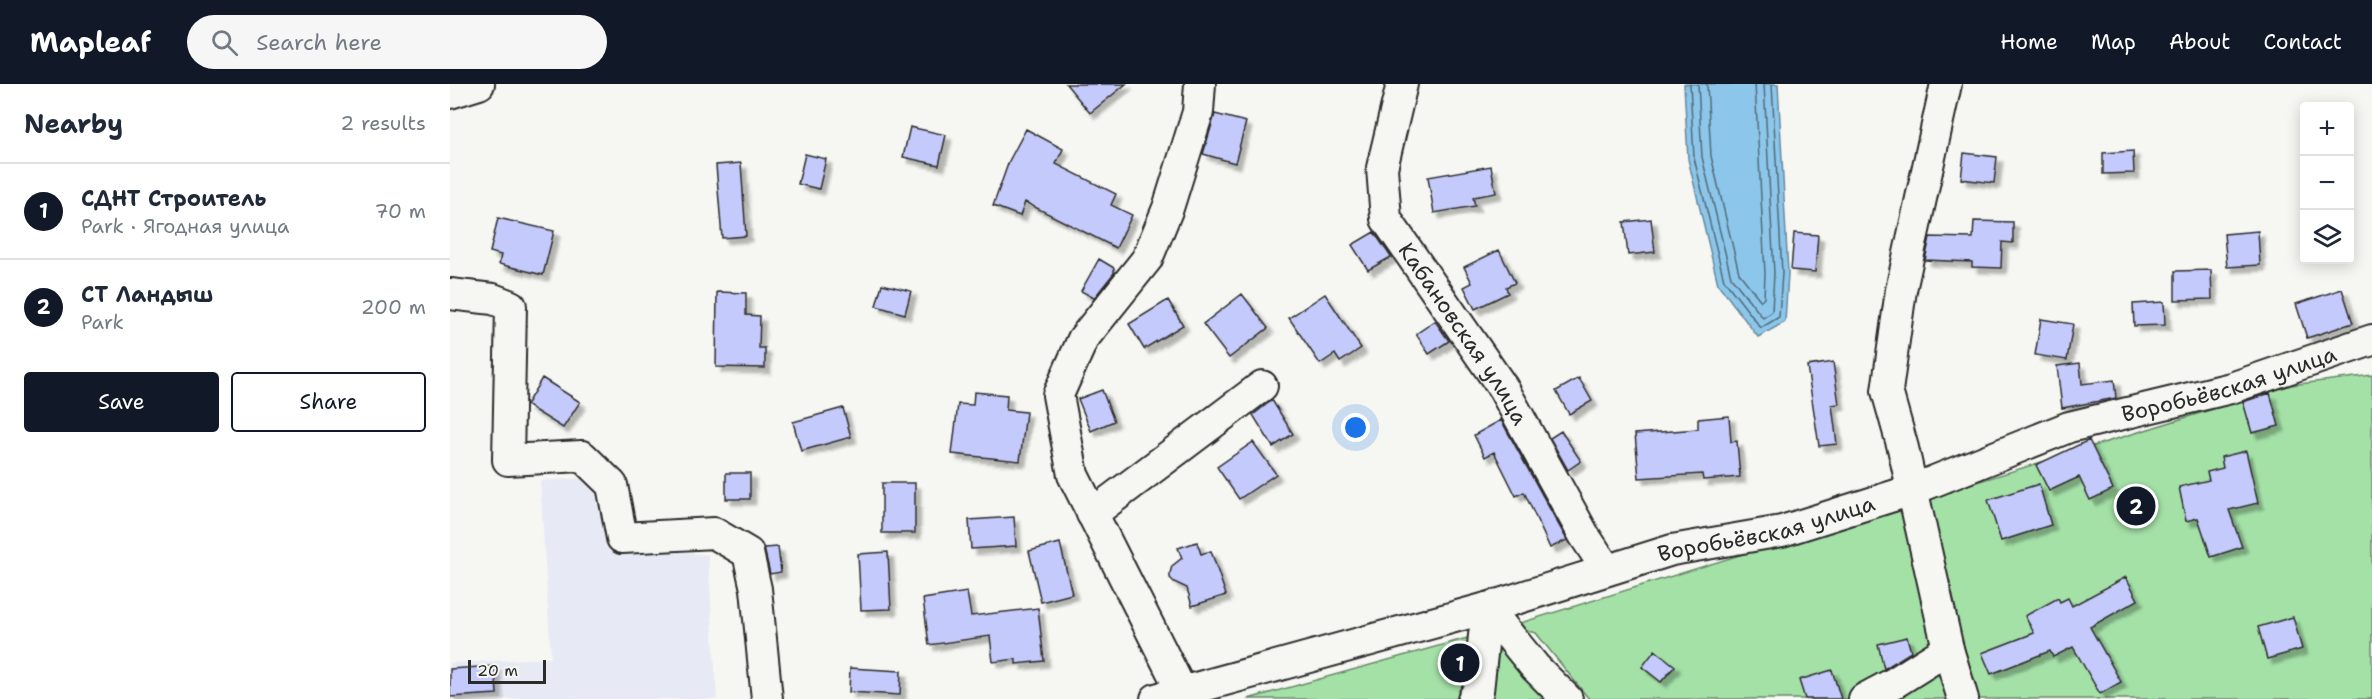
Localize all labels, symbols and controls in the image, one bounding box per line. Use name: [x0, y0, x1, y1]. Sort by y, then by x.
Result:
search box: [187, 15, 607, 69]
text: Mapleaf: [30, 23, 151, 61]
icon: search: [208, 26, 241, 59]
text: Search here: [256, 28, 382, 57]
text: Home: [2000, 28, 2058, 56]
text: Map: [2091, 28, 2136, 56]
text: About: [2169, 28, 2230, 56]
text: Contact: [2263, 28, 2342, 56]
map controls: [2300, 102, 2354, 264]
button: +: [2300, 102, 2354, 156]
text: Nearby: [24, 106, 123, 141]
text: 2 results: [340, 110, 426, 136]
button: −: [2300, 156, 2354, 210]
text: СДНТ Строитель: [81, 184, 266, 213]
text: 1: [39, 198, 48, 224]
text: 70 m: [374, 198, 426, 224]
button: layers: [2300, 210, 2354, 264]
text: Park · Ягодная улица: [81, 213, 290, 239]
street label: Кабановская улица: [1392, 237, 1535, 430]
text: СТ Ландыш: [81, 280, 213, 309]
text: 2: [37, 294, 51, 320]
text: 200 m: [361, 294, 426, 320]
text: Park: [81, 309, 124, 335]
street label: Воробьёвская улица: [2119, 339, 2341, 429]
button: Save: [24, 372, 219, 432]
button: Share: [231, 372, 426, 432]
your location: [1341, 413, 1370, 442]
pin: 2: [2116, 484, 2156, 528]
street label: Воробьёвская улица: [1654, 489, 1879, 569]
pin: 1: [1440, 640, 1480, 686]
scale bar: [468, 657, 546, 684]
text: 20 m: [477, 660, 518, 681]

